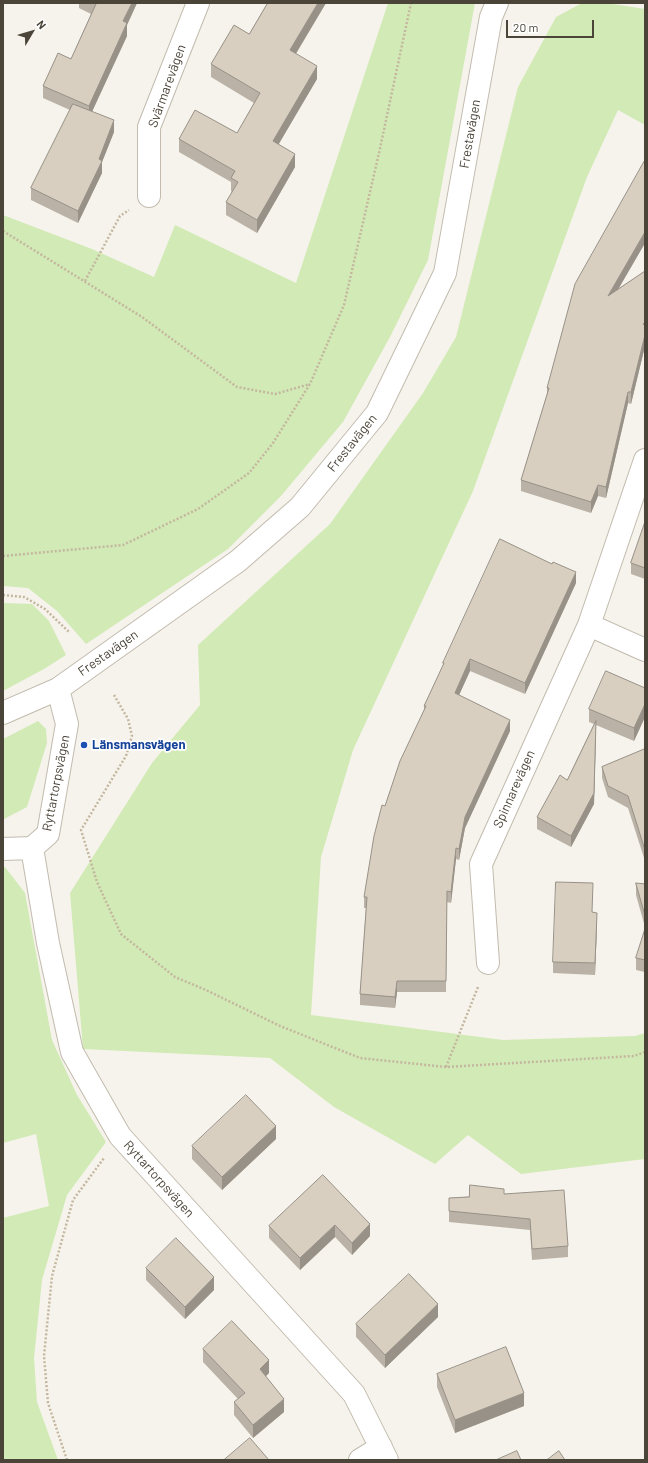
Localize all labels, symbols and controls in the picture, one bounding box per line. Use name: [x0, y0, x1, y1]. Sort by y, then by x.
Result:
north arrow: [12, 12, 52, 52]
scale bar: [508, 12, 596, 38]
text: N: [34, 17, 49, 31]
text: 20 m: [513, 20, 539, 34]
street label: Svärmarevägen: [145, 42, 189, 130]
street label: Frestavägen: [456, 98, 484, 170]
street label: Frestavägen: [324, 411, 380, 475]
street label: Frestavägen: [75, 627, 141, 679]
street label: Ryttartorpsvägen: [39, 733, 73, 833]
place label: Länsmansvägen: [92, 737, 186, 753]
marker: Länsmansvägen: [79, 740, 89, 750]
street label: Spinnarevägen: [490, 748, 538, 830]
street label: Ryttartorpsvägen: [120, 1137, 198, 1221]

